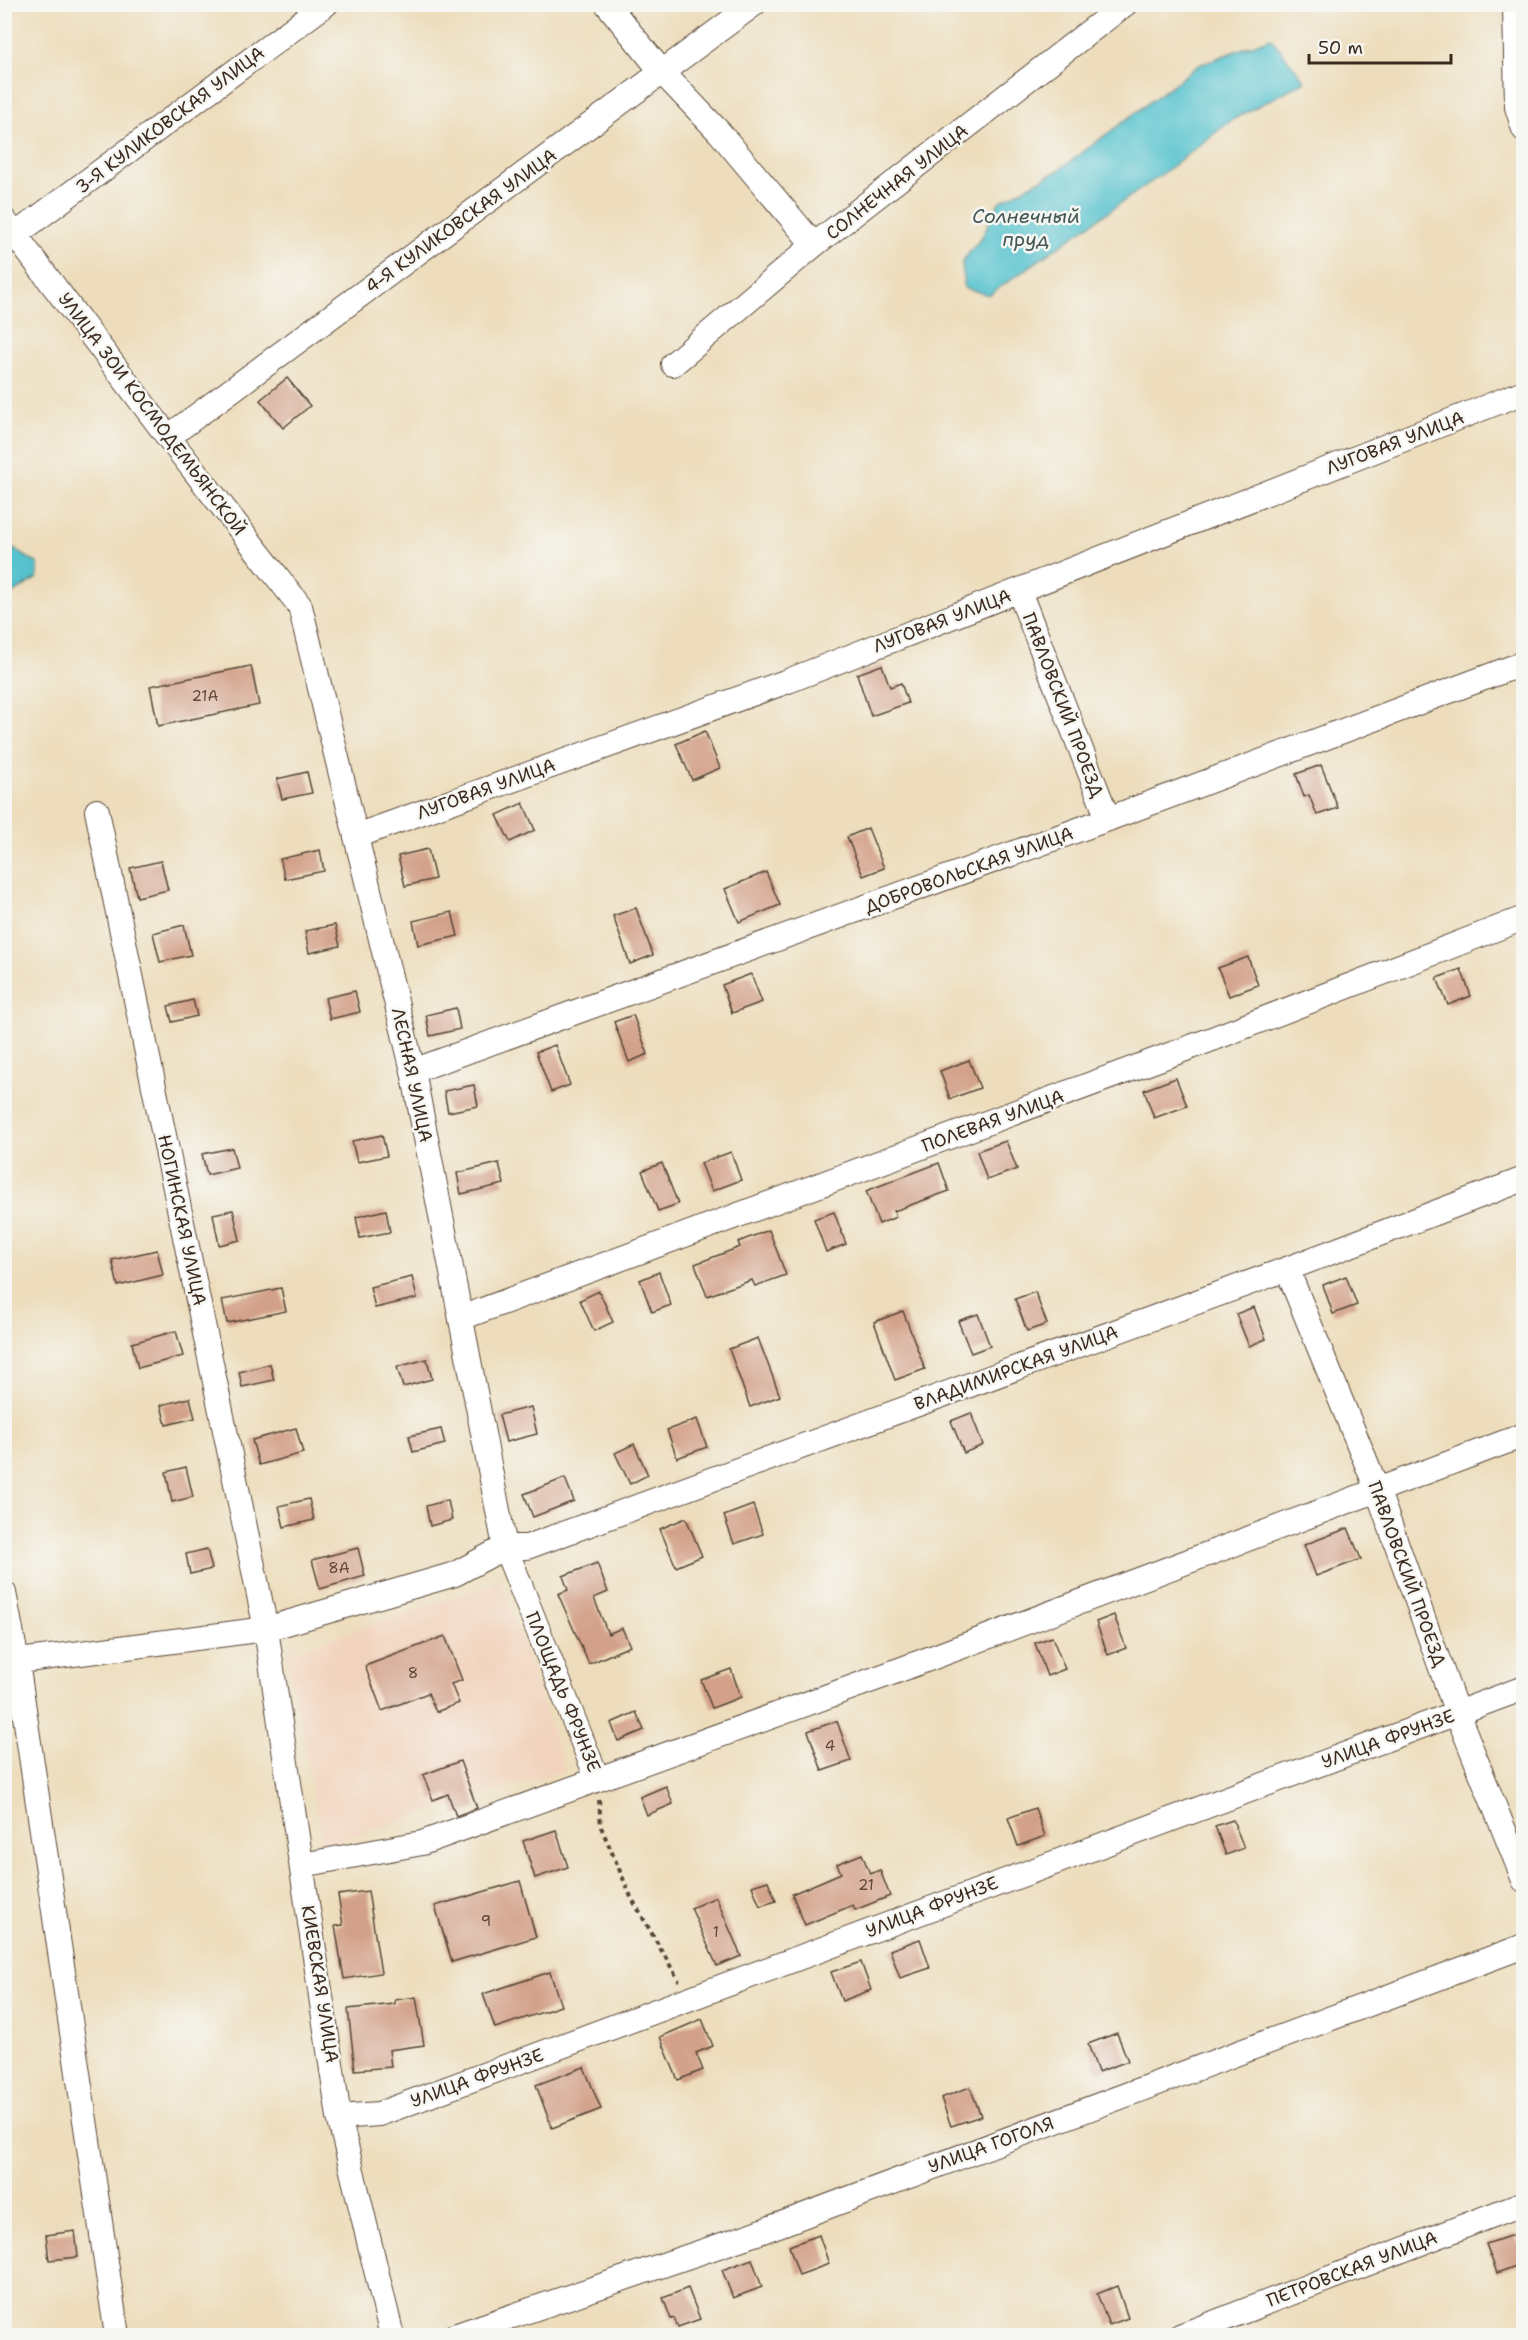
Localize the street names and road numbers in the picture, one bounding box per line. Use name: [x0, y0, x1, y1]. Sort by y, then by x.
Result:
street label: 3-Я КУЛИКОВСКАЯ УЛИЦА: [71, 41, 269, 199]
street label: СОЛНЕЧНАЯ УЛИЦА: [821, 119, 973, 245]
street label: 4-Я КУЛИКОВСКАЯ УЛИЦА: [360, 143, 562, 299]
street label: УЛИЦА ЗОИ КОСМОДЕМЬЯНСКОЙ: [53, 288, 251, 540]
street label: ЛУГОВАЯ УЛИЦА: [1323, 406, 1467, 480]
street label: ЛУГОВАЯ УЛИЦА: [870, 584, 1014, 658]
street label: ПАВЛОВСКИЙ ПРОЕЗД: [1017, 609, 1109, 801]
street label: ЛУГОВАЯ УЛИЦА: [413, 753, 559, 825]
street label: ДОБРОВОЛЬСКАЯ УЛИЦА: [861, 821, 1077, 919]
street label: ЛЕСНАЯ УЛИЦА: [386, 1005, 438, 1145]
street label: ПОЛЕВАЯ УЛИЦА: [919, 1084, 1067, 1158]
street label: НОГИНСКАЯ УЛИЦА: [152, 1132, 212, 1308]
street label: ВЛАДИМИРСКАЯ УЛИЦА: [911, 1320, 1121, 1416]
street label: ПАВЛОВСКИЙ ПРОЕЗД: [1362, 1478, 1452, 1671]
street label: ПЛОЩАДЬ ФРУНЗЕ: [520, 1608, 606, 1776]
street label: УЛИЦА ФРУНЗЕ: [1318, 1704, 1458, 1774]
street label: УЛИЦА ФРУНЗЕ: [862, 1871, 1002, 1943]
street label: КИЕВСКАЯ УЛИЦА: [296, 1903, 344, 2065]
street label: УЛИЦА ФРУНЗЕ: [407, 2043, 547, 2113]
street label: УЛИЦА ГОГОЛЯ: [925, 2111, 1057, 2179]
street label: ПЕТРОВСКАЯ УЛИЦА: [1263, 2225, 1441, 2313]

